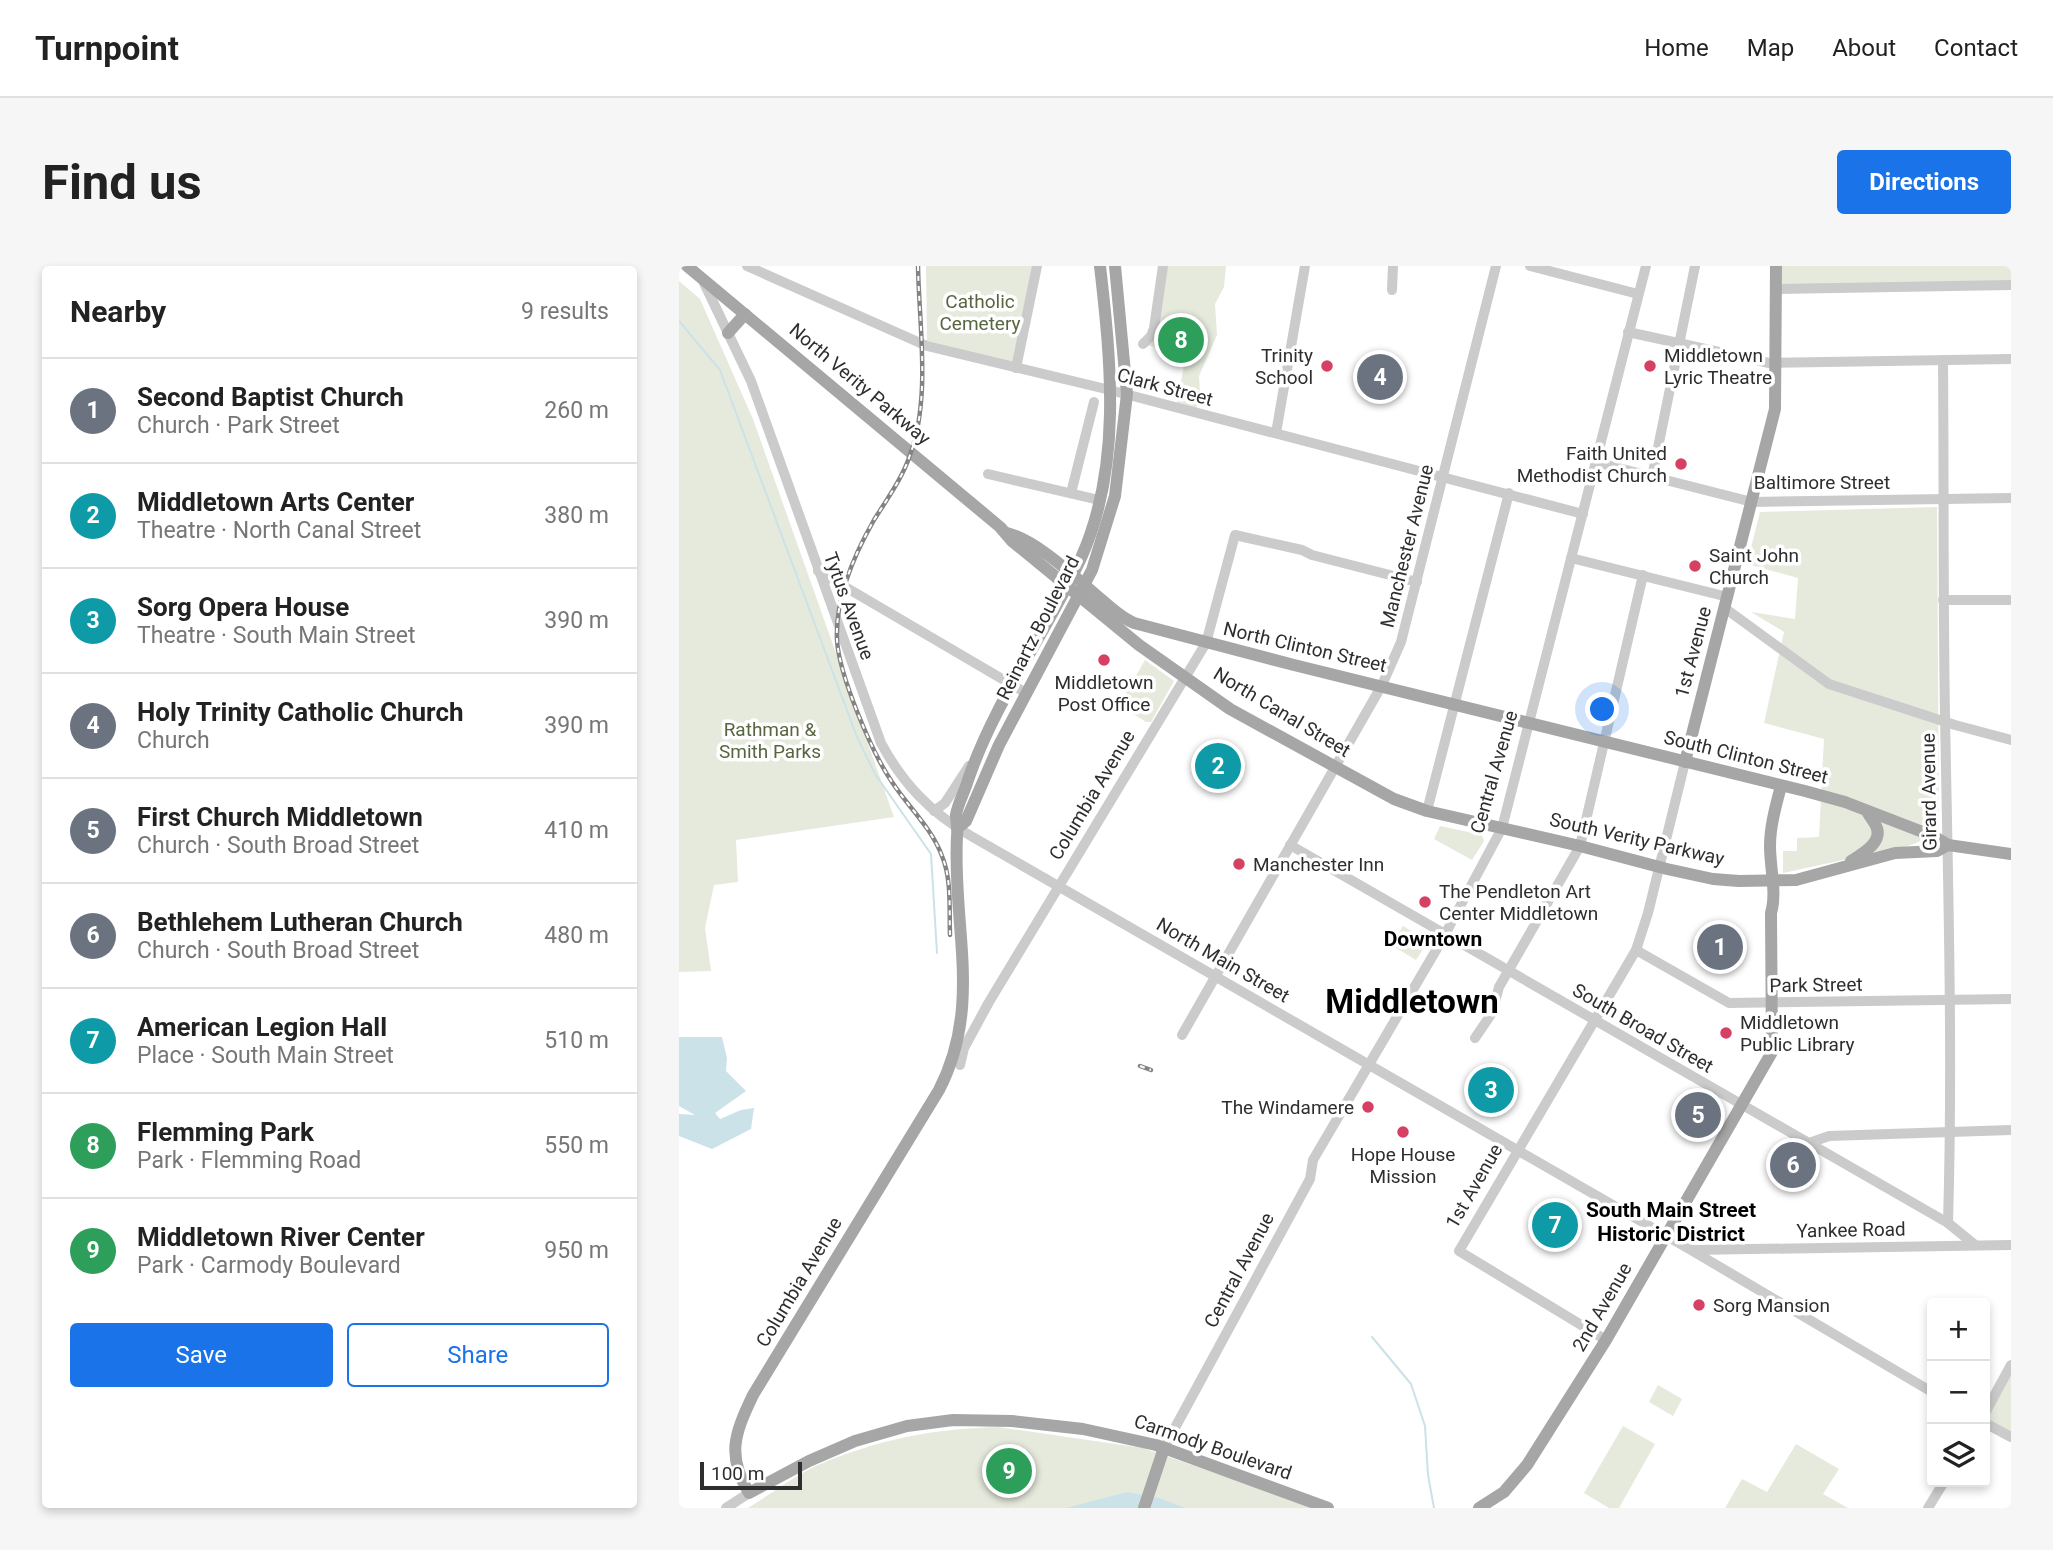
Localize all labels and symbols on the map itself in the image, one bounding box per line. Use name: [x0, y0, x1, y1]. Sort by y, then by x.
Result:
park label: Catholic Cemetery: [939, 290, 1021, 335]
pin: 8: [1158, 314, 1204, 366]
street label: North Verity Parkway: [785, 318, 935, 450]
place label: Trinity School: [1255, 344, 1313, 389]
place label: Middletown Lyric Theatre: [1664, 344, 1772, 389]
pin: 4: [1357, 351, 1403, 403]
marker: Trinity School: [1319, 358, 1335, 374]
marker: Middletown Lyric Theatre: [1642, 358, 1658, 374]
street label: Clark Street: [1115, 363, 1215, 411]
place label: Faith United Methodist Church: [1517, 442, 1667, 487]
marker: Faith United Methodist Church: [1673, 456, 1689, 472]
street label: Manchester Avenue: [1376, 462, 1438, 630]
street label: Baltimore Street: [1754, 471, 1890, 494]
place label: Saint John Church: [1709, 544, 1799, 589]
street label: Tytus Avenue: [819, 549, 879, 663]
street label: Reinartz Boulevard: [992, 552, 1084, 704]
marker: Saint John Church: [1687, 558, 1703, 574]
street label: 1st Avenue: [1670, 604, 1716, 700]
street label: North Clinton Street: [1221, 617, 1389, 677]
marker: Middletown Post Office: [1096, 652, 1112, 668]
street label: North Canal Street: [1209, 662, 1355, 762]
place label: Middletown Post Office: [1055, 671, 1153, 716]
your location: [1585, 692, 1619, 726]
street label: Central Avenue: [1465, 708, 1523, 836]
park label: Rathman & Smith Parks: [719, 718, 821, 763]
street label: South Clinton Street: [1662, 725, 1830, 789]
street label: Columbia Avenue: [1044, 726, 1140, 864]
street label: Girard Avenue: [1916, 733, 1942, 851]
pin: 2: [1195, 740, 1241, 792]
street label: South Verity Parkway: [1547, 808, 1727, 870]
place label: Manchester Inn: [1253, 853, 1384, 876]
marker: Manchester Inn: [1231, 856, 1247, 872]
place label: The Pendleton Art Center Middletown: [1439, 880, 1598, 925]
marker: The Pendleton Art Center Middletown: [1417, 894, 1433, 910]
street label: North Main Street: [1152, 913, 1294, 1007]
pin: 1: [1697, 921, 1743, 973]
district label: Downtown: [1384, 927, 1482, 951]
street label: Park Street: [1769, 973, 1863, 997]
street label: South Broad Street: [1568, 978, 1718, 1078]
district label: Middletown: [1325, 982, 1499, 1021]
place label: Middletown Public Library: [1740, 1011, 1855, 1056]
marker: Middletown Public Library: [1718, 1025, 1734, 1041]
pin: 3: [1468, 1064, 1514, 1116]
pin: 5: [1675, 1089, 1721, 1141]
place label: The Windamere: [1221, 1096, 1354, 1119]
marker: The Windamere: [1360, 1099, 1376, 1115]
marker: Hope House Mission: [1395, 1124, 1411, 1140]
pin: 6: [1770, 1139, 1816, 1191]
street label: 1st Avenue: [1441, 1140, 1507, 1232]
place label: Hope House Mission: [1351, 1143, 1455, 1188]
district label: South Main Street Historic District: [1586, 1198, 1756, 1246]
pin: 7: [1532, 1199, 1578, 1251]
street label: Central Avenue: [1199, 1209, 1279, 1331]
street label: Columbia Avenue: [751, 1213, 847, 1351]
street label: Yankee Road: [1796, 1218, 1906, 1242]
street label: 2nd Avenue: [1567, 1258, 1637, 1356]
place label: Sorg Mansion: [1713, 1294, 1830, 1317]
marker: Sorg Mansion: [1691, 1297, 1707, 1313]
street label: Carmody Boulevard: [1131, 1409, 1295, 1485]
pin: 9: [986, 1445, 1032, 1497]
scale bar: [700, 1459, 801, 1491]

